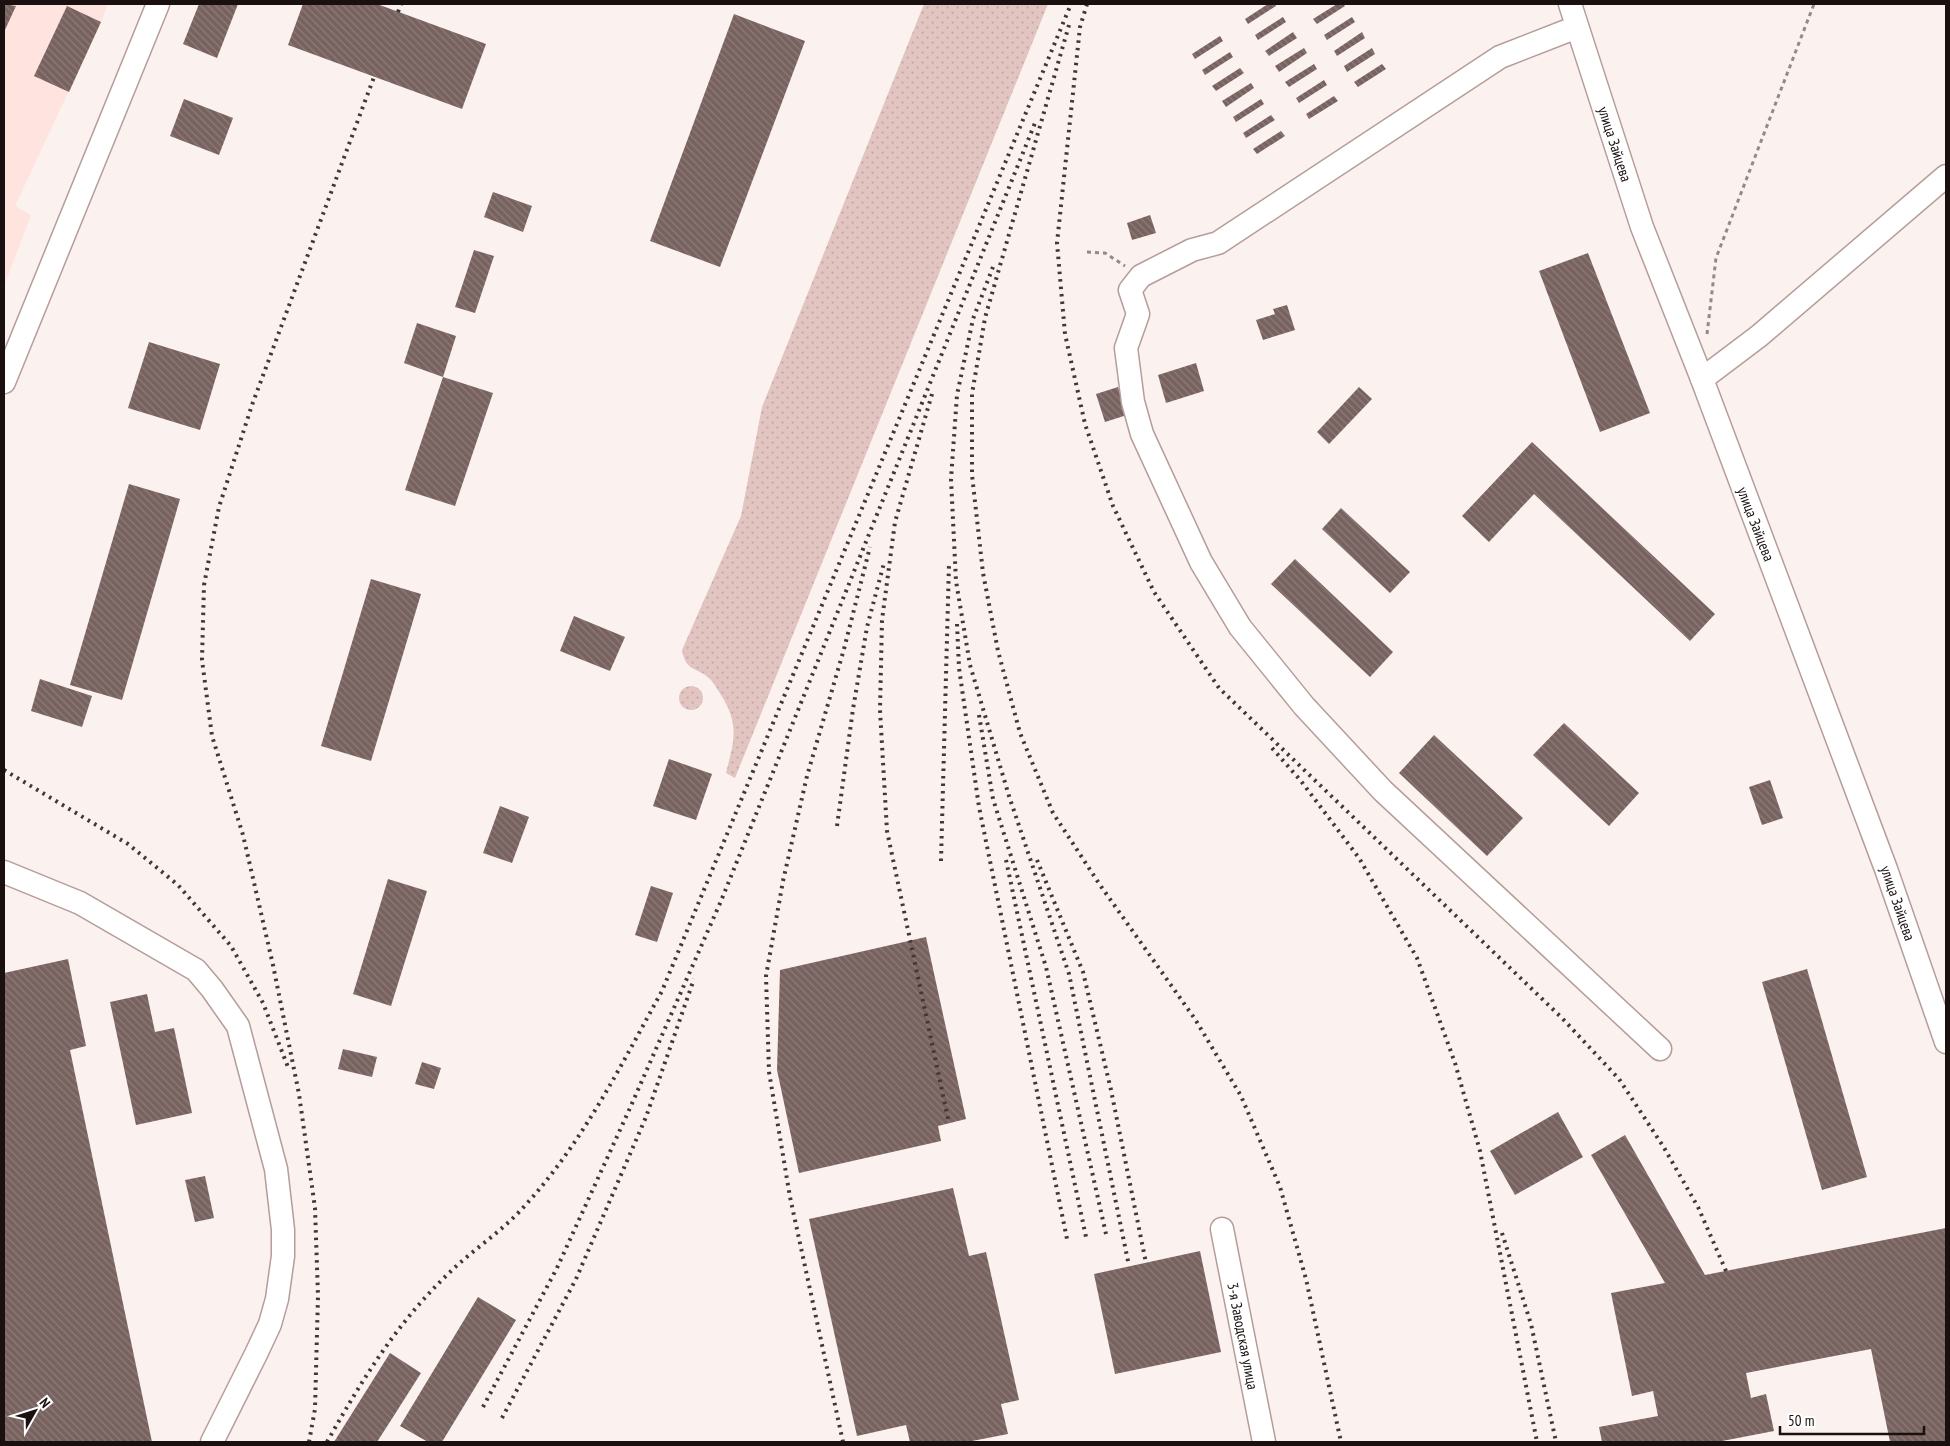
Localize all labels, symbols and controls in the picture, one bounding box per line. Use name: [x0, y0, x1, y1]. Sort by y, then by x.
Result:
street label: улица Зайцева: [1594, 104, 1636, 184]
street label: улица Зайцева: [1733, 484, 1779, 564]
street label: улица Зайцева: [1876, 863, 1920, 943]
street label: 3-я Заводская улица: [1223, 1281, 1263, 1391]
north arrow: [10, 1386, 60, 1436]
text: N: [36, 1394, 54, 1411]
scale bar: [1780, 1404, 1924, 1436]
text: 50 m: [1788, 1411, 1814, 1430]

